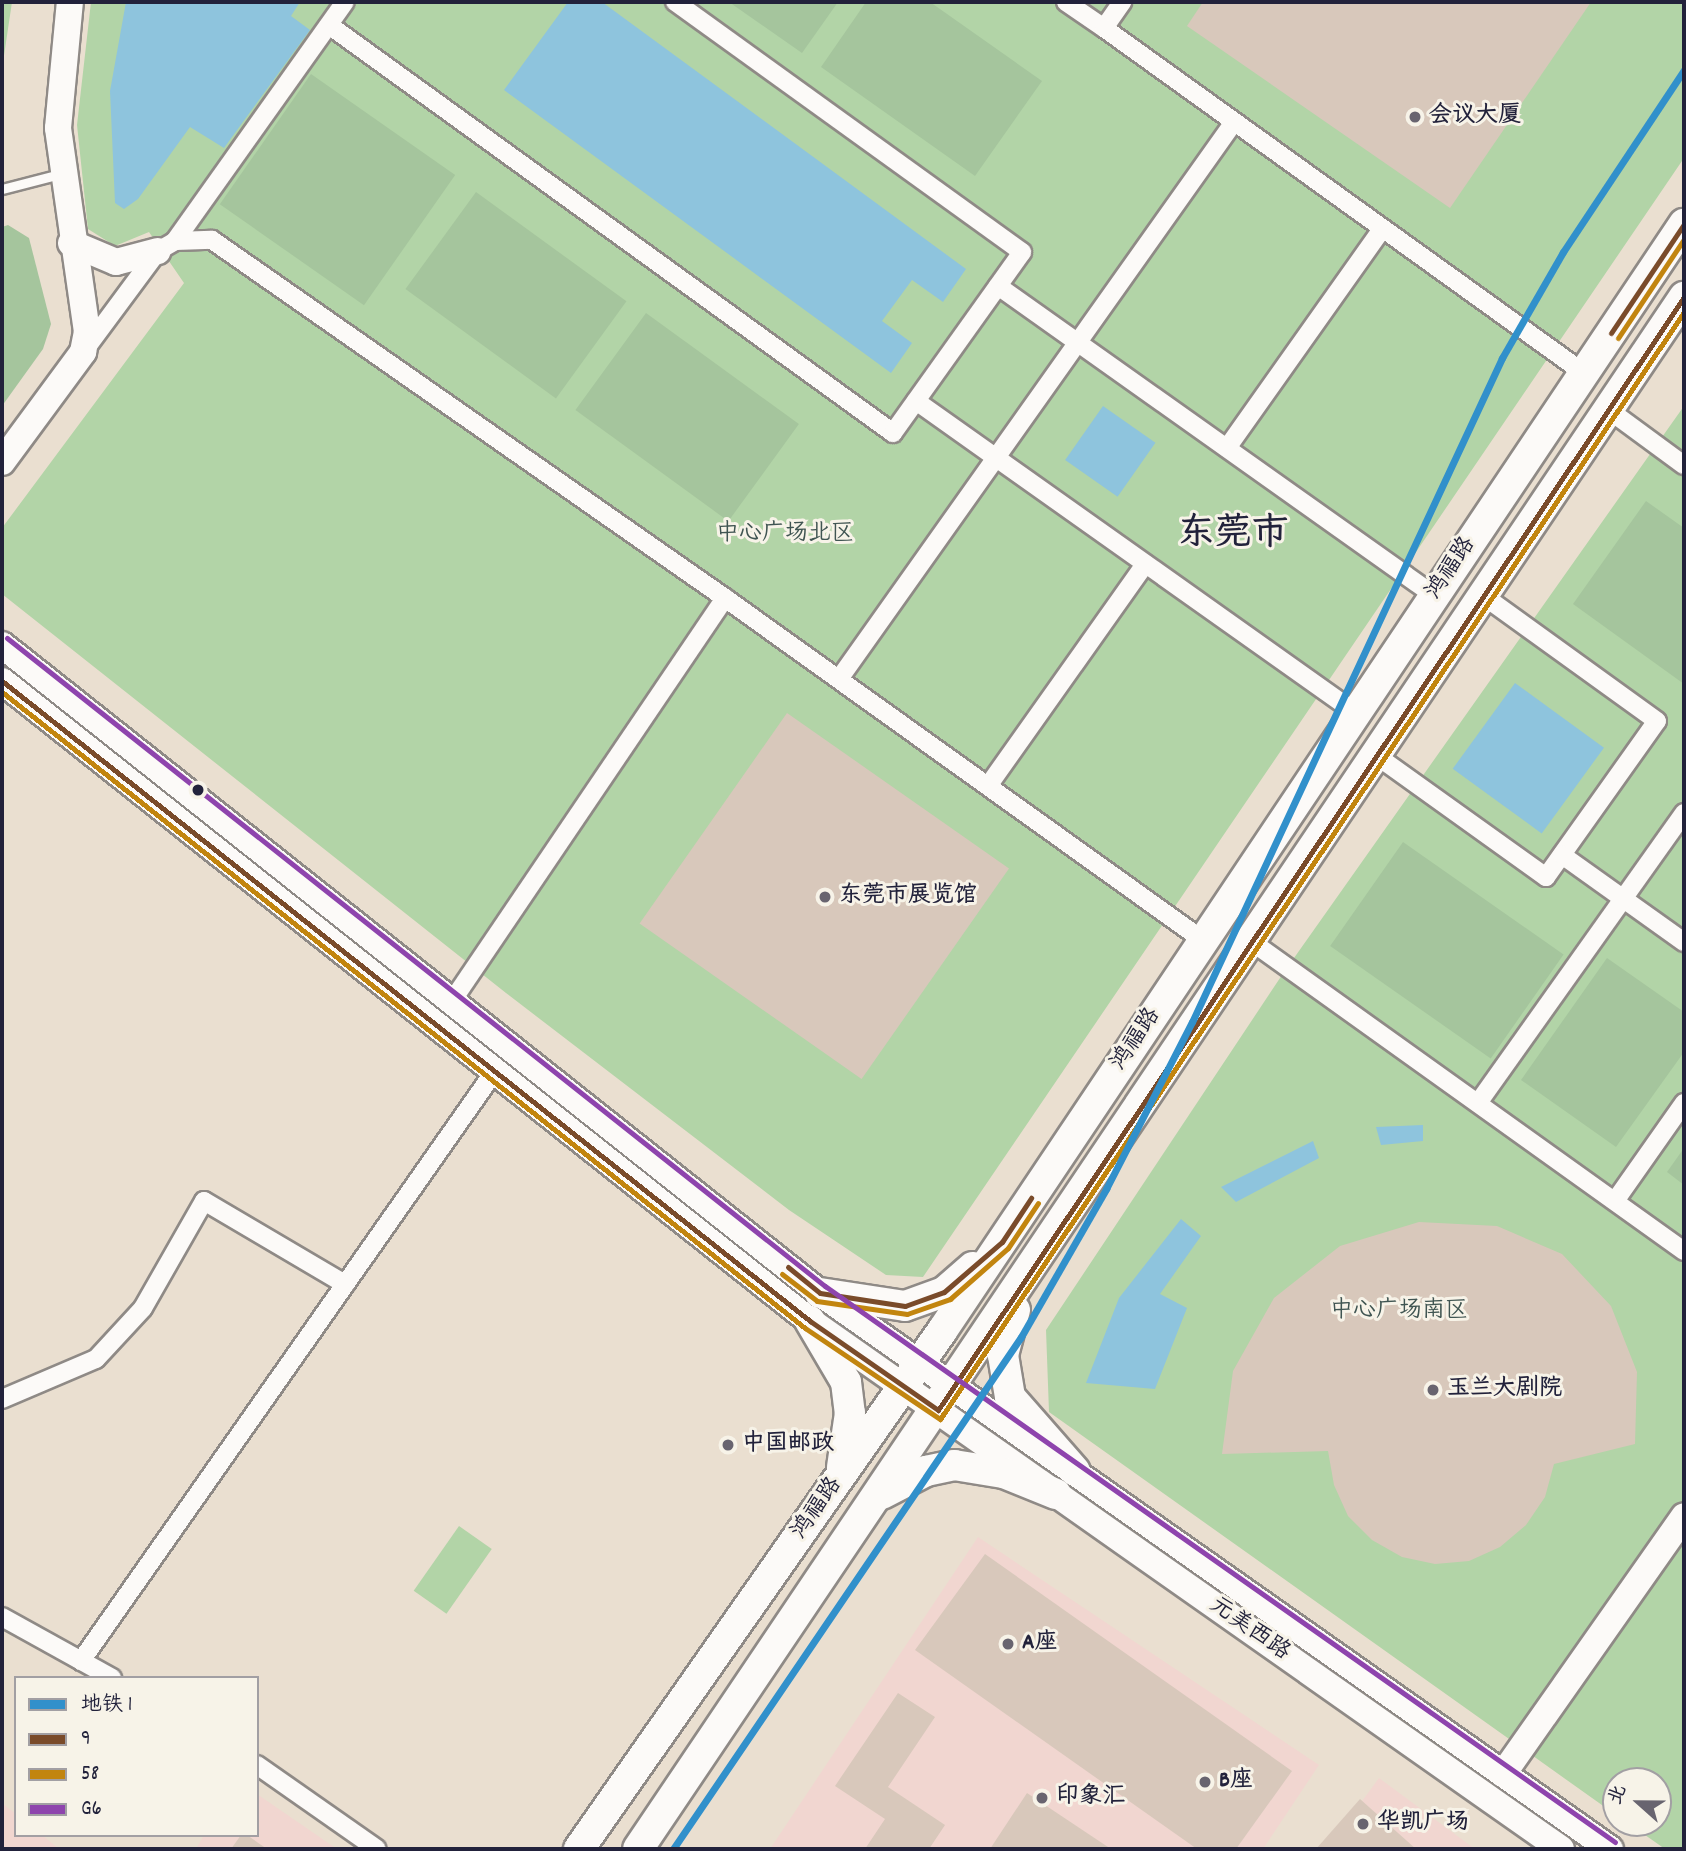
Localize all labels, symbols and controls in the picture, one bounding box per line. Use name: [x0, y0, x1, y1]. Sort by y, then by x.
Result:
place label: 会议大厦: [1429, 103, 1521, 131]
marker: 会议大厦: [1407, 109, 1423, 125]
district label: 东莞市: [1178, 514, 1288, 558]
park label: 中心广场北区: [716, 521, 854, 549]
street label: 鸿福路: [1421, 533, 1483, 605]
unlabelled marker: [191, 783, 205, 797]
place label: 东莞市展览馆: [839, 883, 977, 911]
marker: 东莞市展览馆: [817, 889, 833, 905]
street label: 鸿福路: [1106, 1004, 1168, 1076]
park label: 中心广场南区: [1330, 1298, 1468, 1326]
place label: 玉兰大剧院: [1447, 1376, 1562, 1404]
marker: 玉兰大剧院: [1425, 1382, 1441, 1398]
place label: 中国邮政: [742, 1431, 834, 1459]
marker: 中国邮政: [720, 1437, 736, 1453]
street label: 鸿福路: [787, 1473, 849, 1545]
street label: 元美西路: [1203, 1592, 1295, 1668]
place label: A座: [1022, 1630, 1058, 1658]
marker: A座: [1000, 1636, 1016, 1652]
legend: [14, 1676, 259, 1837]
text: 地铁 1: [81, 1691, 132, 1721]
text: 9: [81, 1725, 91, 1755]
text: 58: [81, 1760, 99, 1790]
north arrow: [1602, 1767, 1672, 1837]
place label: B座: [1219, 1768, 1253, 1796]
marker: B座: [1197, 1774, 1213, 1790]
text: 北: [1603, 1781, 1635, 1809]
place label: 印象汇: [1056, 1784, 1125, 1812]
marker: 印象汇: [1034, 1790, 1050, 1806]
text: G6: [81, 1795, 102, 1825]
place label: 华凯广场: [1377, 1810, 1469, 1838]
marker: 华凯广场: [1355, 1816, 1371, 1832]

